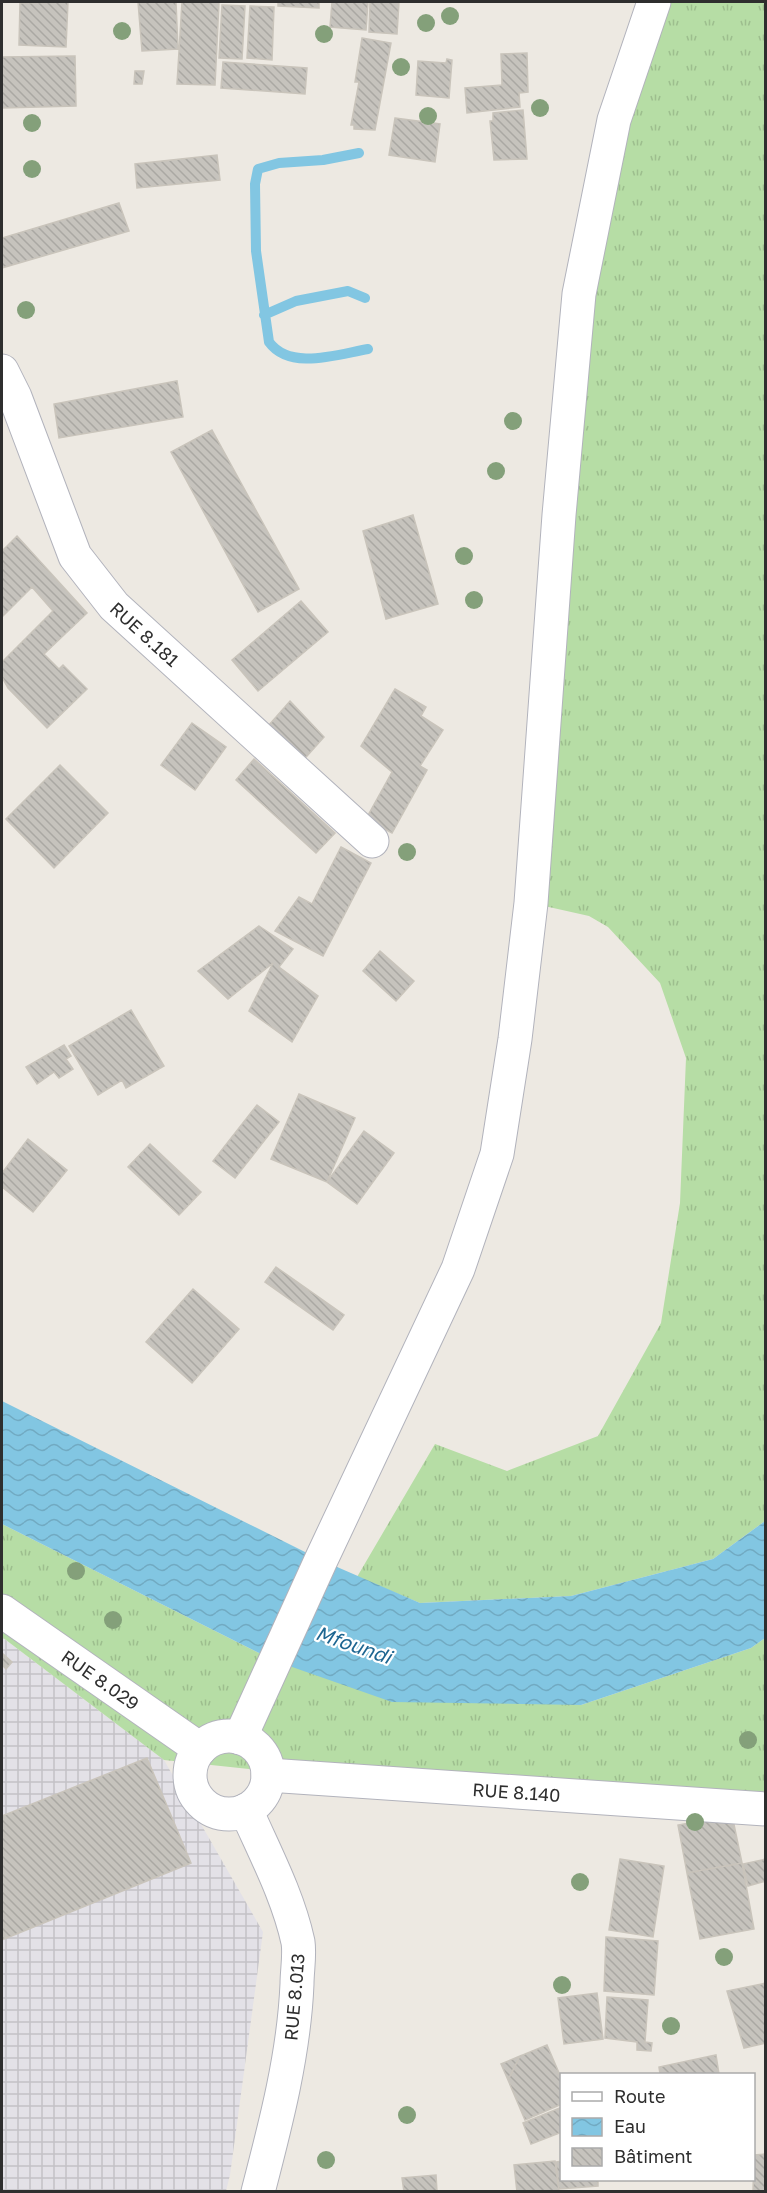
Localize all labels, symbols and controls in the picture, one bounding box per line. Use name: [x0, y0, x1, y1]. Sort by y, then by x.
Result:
street label: RUE 8.181: [106, 597, 184, 671]
water label: Mfoundi: [313, 1620, 397, 1669]
street label: RUE 8.029: [57, 1645, 143, 1714]
street label: RUE 8.140: [472, 1778, 561, 1806]
street label: RUE 8.013: [279, 1952, 309, 2042]
legend: [560, 2073, 755, 2181]
text: Route: [614, 2085, 665, 2107]
text: Eau: [614, 2115, 646, 2137]
text: Bâtiment: [614, 2145, 693, 2167]

